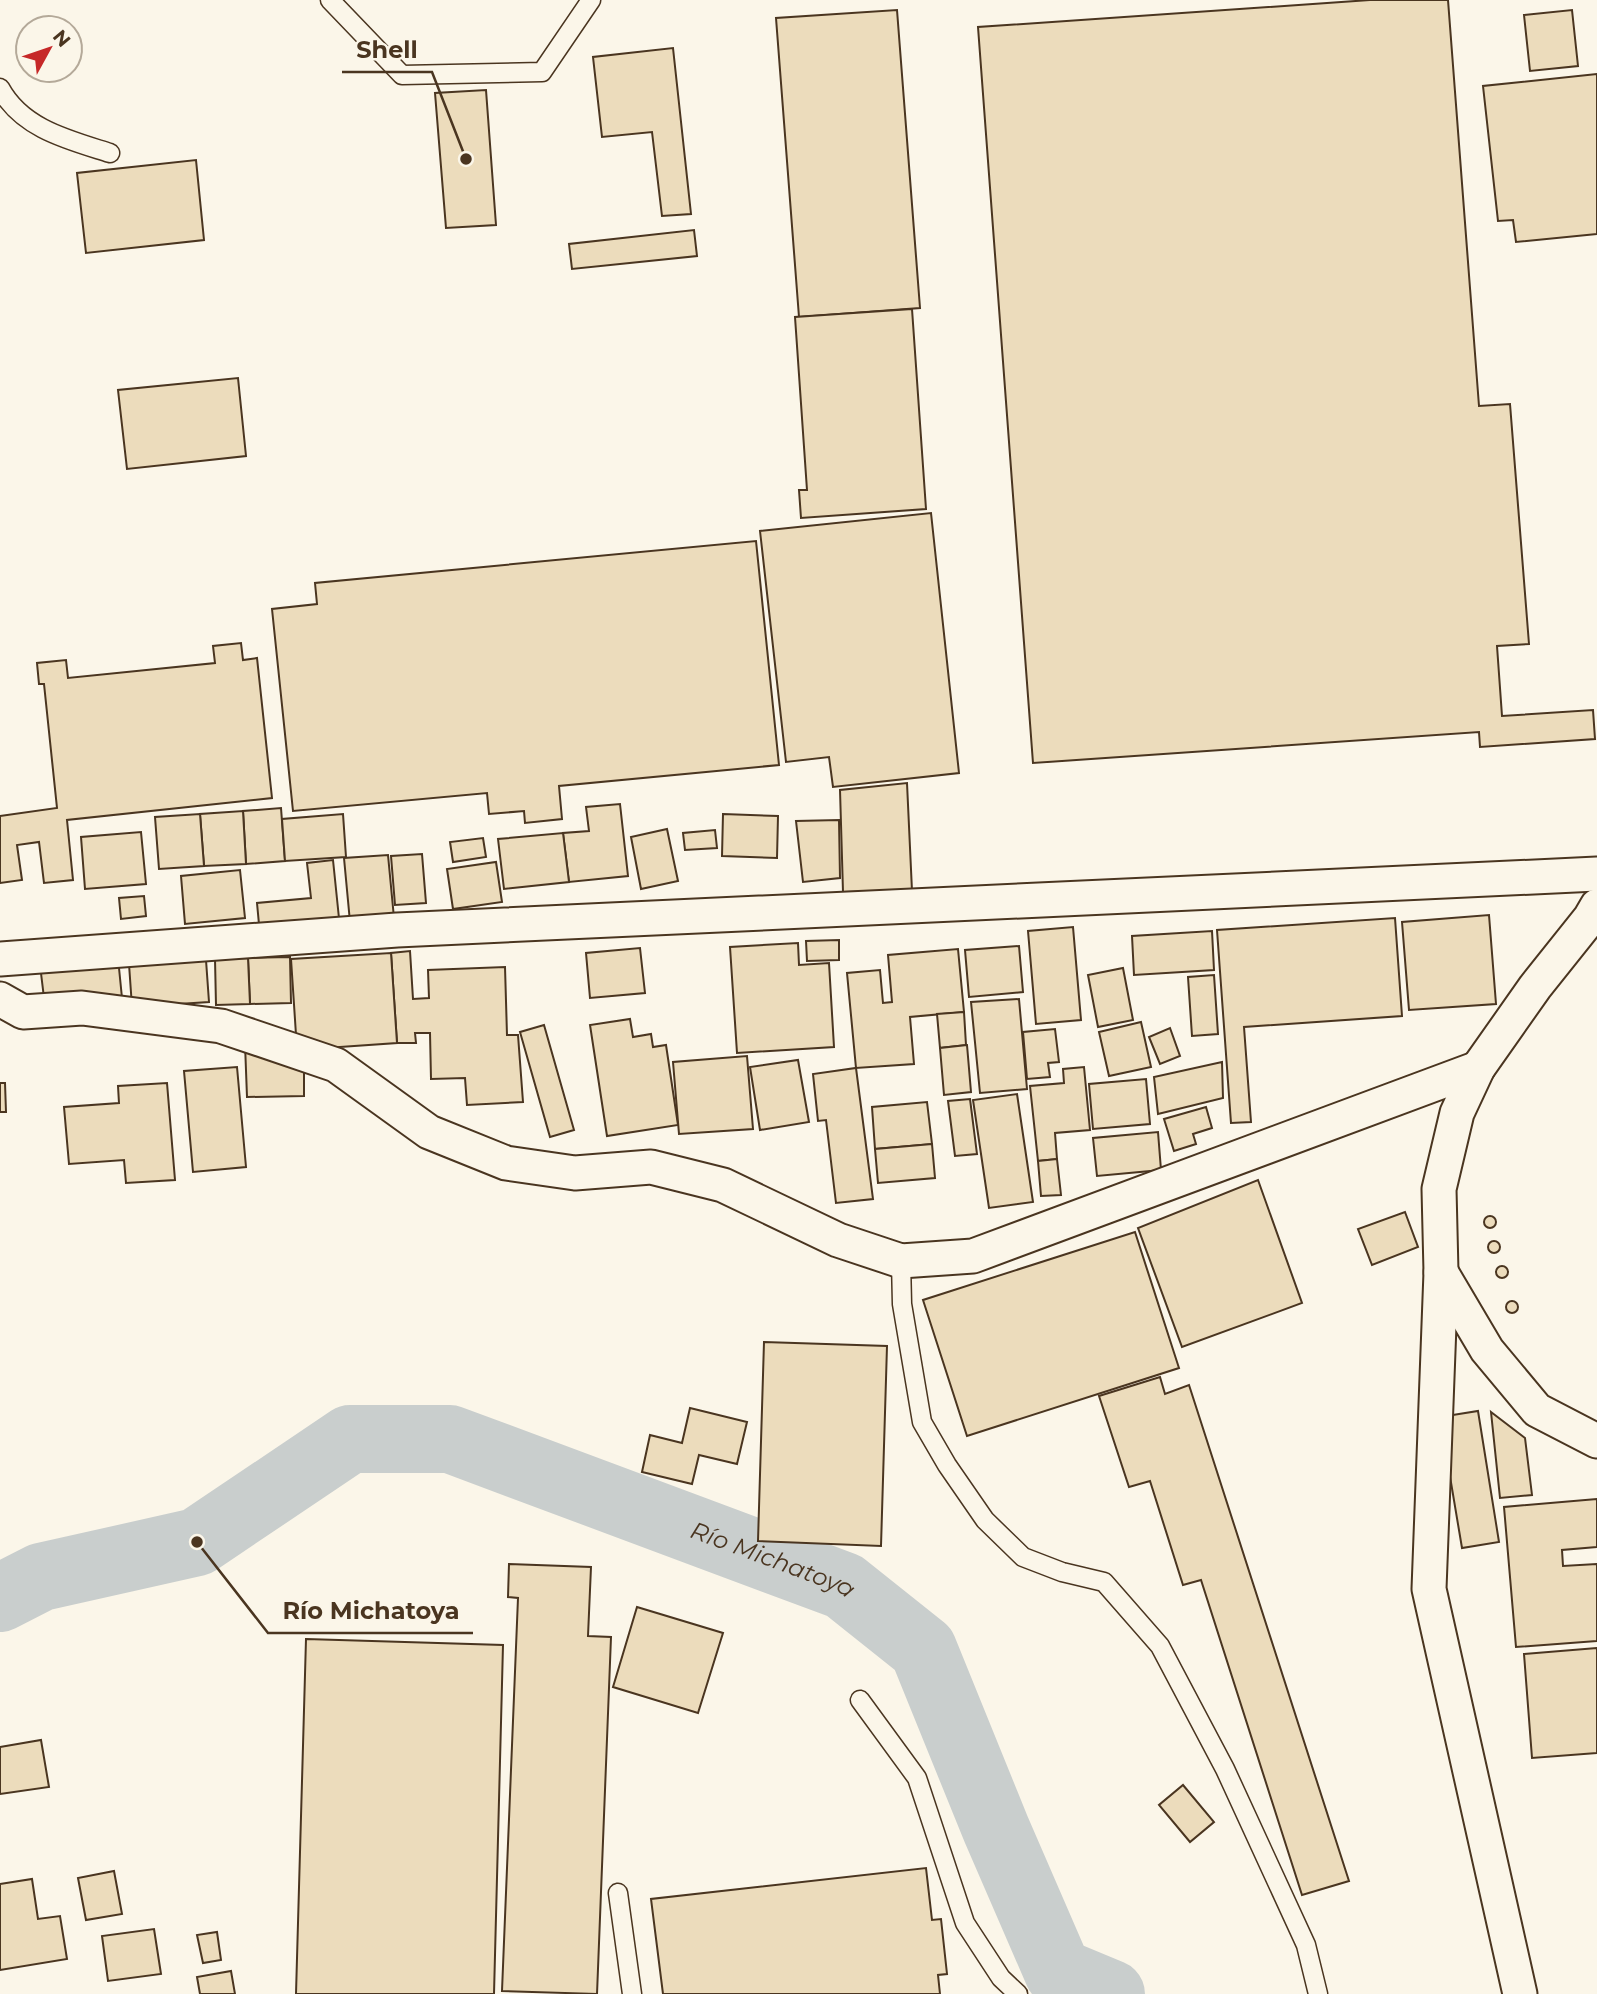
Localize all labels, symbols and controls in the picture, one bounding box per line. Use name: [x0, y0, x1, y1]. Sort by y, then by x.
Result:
north arrow: [14, 14, 84, 84]
text: N: [48, 25, 75, 52]
callout: Shell: [342, 27, 432, 72]
text: Shell: [356, 35, 418, 64]
water label: Río Michatoya: [687, 1515, 862, 1604]
callout: Río Michatoya: [268, 1588, 473, 1633]
text: Río Michatoya: [282, 1596, 460, 1625]

